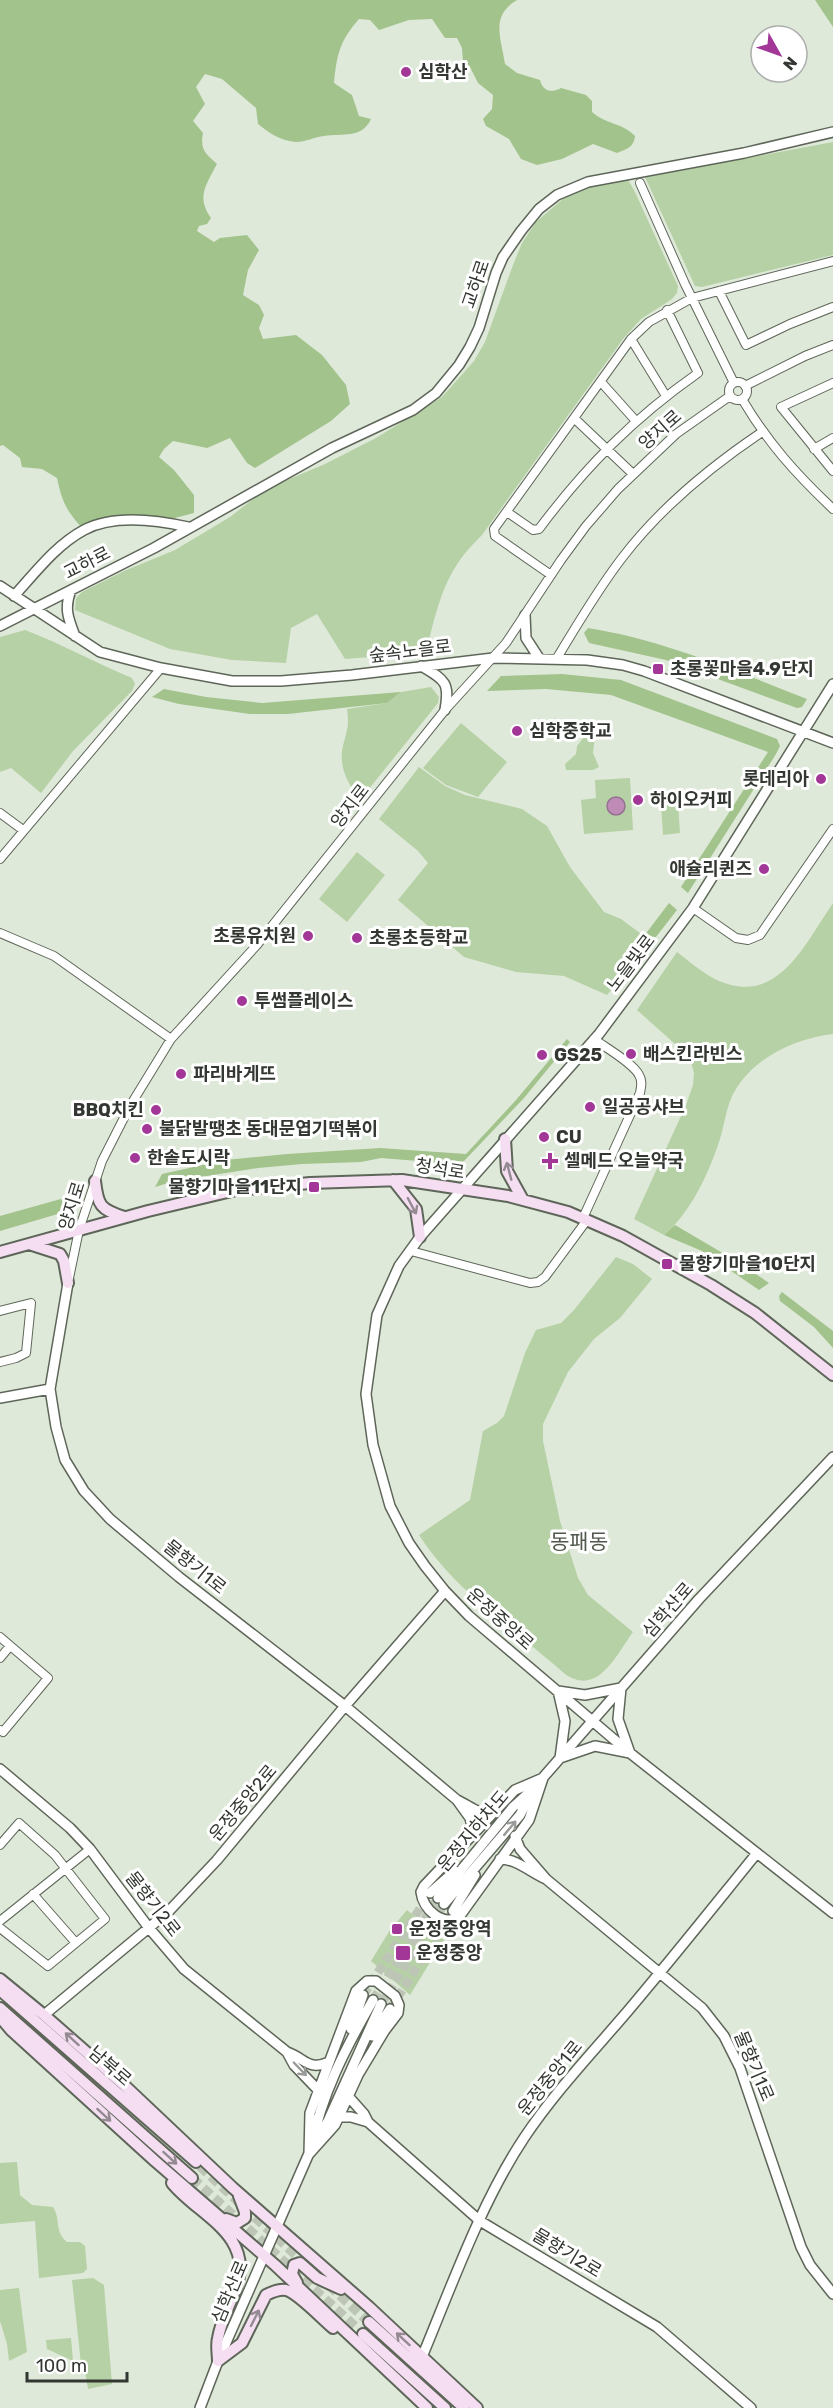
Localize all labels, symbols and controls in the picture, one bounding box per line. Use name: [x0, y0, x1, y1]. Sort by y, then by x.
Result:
north arrow: [749, 24, 809, 84]
text: N: [779, 53, 801, 74]
place label: 심학산: [418, 61, 468, 83]
marker: 심학산: [399, 65, 413, 79]
street label: 교하로: [458, 257, 494, 311]
street label: 양지로: [634, 405, 686, 455]
street label: 교하로: [60, 542, 114, 584]
street label: 숲속노을로: [368, 635, 452, 667]
place label: 초롱꽃마을4.9단지: [670, 658, 814, 680]
marker: 초롱꽃마을4.9단지: [651, 662, 665, 676]
place label: 심학중학교: [529, 720, 612, 742]
marker: 심학중학교: [510, 724, 524, 738]
place label: 롯데리아: [743, 768, 809, 790]
marker: 롯데리아: [814, 772, 828, 786]
street label: 양지로: [326, 780, 374, 832]
place label: 하이오커피: [650, 789, 733, 811]
marker: 하이오커피: [631, 793, 645, 807]
place label: 애슐리퀸즈: [669, 858, 752, 880]
marker: 애슐리퀸즈: [757, 862, 771, 876]
place label: 초롱유치원: [213, 925, 296, 947]
place label: 초롱초등학교: [369, 927, 468, 949]
marker: 초롱유치원: [301, 929, 315, 943]
street label: 노을빛로: [602, 930, 660, 996]
marker: 초롱초등학교: [350, 931, 364, 945]
place label: 투썸플레이스: [254, 990, 353, 1012]
marker: 투썸플레이스: [235, 994, 249, 1008]
place label: 배스킨라빈스: [643, 1043, 742, 1065]
place label: GS25: [554, 1044, 602, 1066]
marker: 배스킨라빈스: [624, 1047, 638, 1061]
marker: GS25: [535, 1048, 549, 1062]
place label: 파리바게뜨: [193, 1063, 276, 1085]
marker: 파리바게뜨: [174, 1067, 188, 1081]
place label: 일공공샤브: [602, 1096, 685, 1118]
place label: BBQ치킨: [73, 1099, 144, 1121]
marker: 일공공샤브: [583, 1100, 597, 1114]
marker: BBQ치킨: [149, 1103, 163, 1117]
place label: 불닭발땡초 동대문엽기떡볶이: [159, 1118, 378, 1140]
marker: 불닭발땡초 동대문엽기떡볶이: [140, 1122, 154, 1136]
place label: CU: [556, 1126, 582, 1148]
marker: CU: [537, 1130, 551, 1144]
place label: 한솥도시락: [147, 1147, 230, 1169]
place label: 셀메드 오늘약국: [564, 1150, 684, 1172]
marker: 한솥도시락: [128, 1151, 142, 1165]
marker: 셀메드 오늘약국: [541, 1152, 559, 1170]
street label: 청석로: [414, 1154, 466, 1184]
one-way arrow: [503, 1162, 515, 1181]
place label: 물향기마을11단지: [168, 1176, 302, 1198]
street label: 양지로: [54, 1179, 90, 1233]
marker: 물향기마을11단지: [307, 1180, 321, 1194]
one-way arrow: [406, 1197, 418, 1214]
place label: 물향기마을10단지: [679, 1253, 816, 1275]
marker: 물향기마을10단지: [660, 1257, 674, 1271]
district label: 동패동: [550, 1529, 608, 1554]
street label: 물향기1로: [159, 1535, 231, 1599]
street label: 심학산로: [638, 1578, 698, 1642]
street label: 운정중앙로: [462, 1583, 538, 1655]
street label: 운정중앙2로: [205, 1760, 281, 1846]
street label: 운정지하차도: [433, 1786, 513, 1876]
one-way arrow: [503, 1820, 516, 1836]
street label: 물향기2로: [121, 1867, 185, 1941]
place label: 운정중앙역: [409, 1918, 492, 1940]
marker: 운정중앙역: [390, 1922, 404, 1936]
place label: 운정중앙: [416, 1942, 483, 1964]
marker: 운정중앙: [394, 1944, 412, 1962]
street label: 물향기1로: [729, 2028, 779, 2104]
one-way arrow: [65, 2032, 80, 2046]
street label: 운정중앙1로: [513, 2036, 587, 2120]
street label: 남북로: [84, 2041, 136, 2091]
one-way arrow: [292, 2062, 307, 2077]
one-way arrow: [96, 2108, 111, 2122]
one-way arrow: [162, 2151, 177, 2165]
street label: 물향기2로: [528, 2224, 606, 2282]
street label: 심학산로: [207, 2257, 253, 2327]
one-way arrow: [250, 2309, 261, 2327]
one-way arrow: [396, 2332, 411, 2346]
scale bar: [27, 2345, 128, 2383]
text: 100 m: [36, 2355, 87, 2377]

